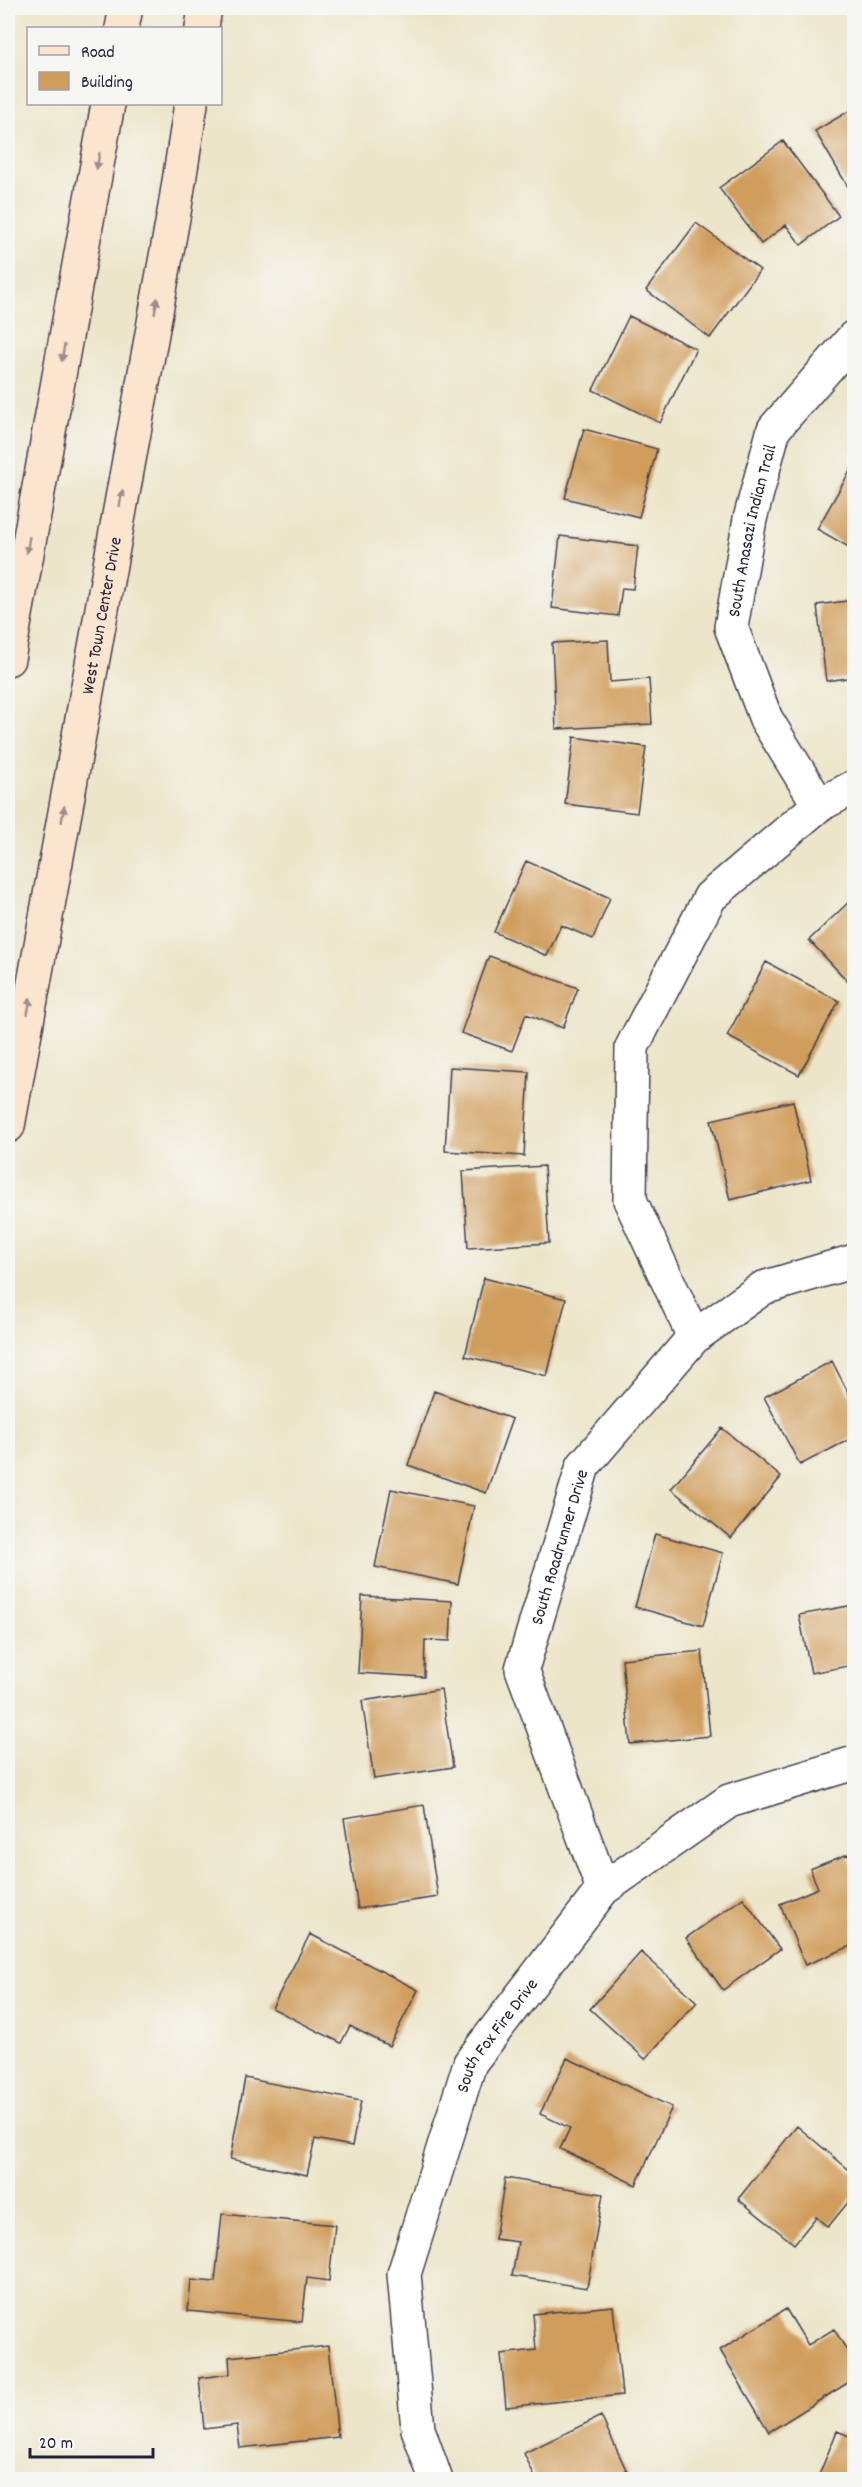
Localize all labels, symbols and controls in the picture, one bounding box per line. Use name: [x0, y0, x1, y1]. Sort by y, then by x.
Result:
legend: [27, 27, 222, 105]
text: Road: [81, 41, 115, 66]
text: Building: [81, 71, 133, 96]
one-way arrow: [93, 152, 102, 171]
one-way arrow: [152, 297, 161, 316]
one-way arrow: [58, 344, 67, 363]
street label: South Anasazi Indian Trail: [723, 441, 785, 619]
one-way arrow: [117, 488, 126, 507]
one-way arrow: [23, 535, 32, 554]
street label: West Town Center Drive: [77, 535, 130, 697]
one-way arrow: [59, 804, 68, 823]
one-way arrow: [25, 996, 34, 1015]
street label: South Roadrunner Drive: [526, 1467, 596, 1628]
street label: South Fox Fire Drive: [452, 1974, 545, 2096]
scale bar: [30, 2421, 153, 2459]
text: 20 m: [39, 2432, 73, 2457]

